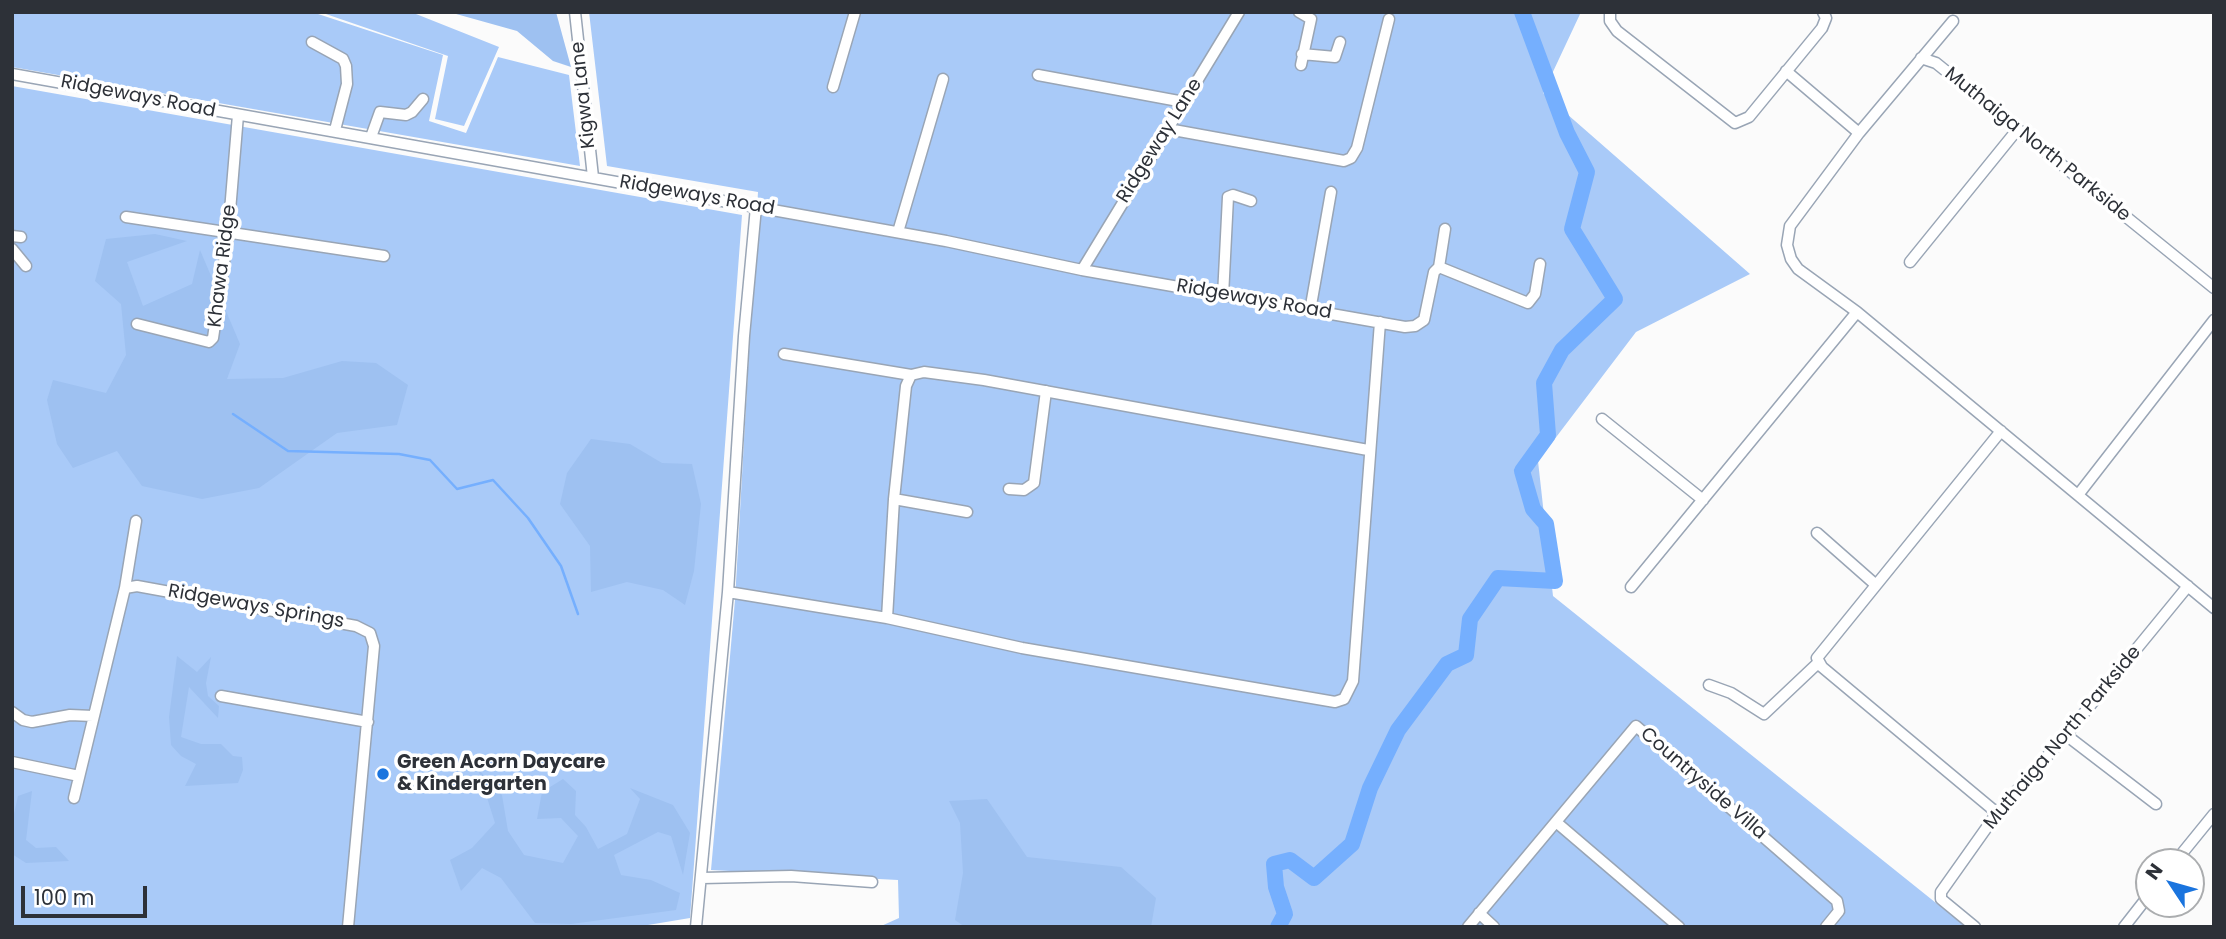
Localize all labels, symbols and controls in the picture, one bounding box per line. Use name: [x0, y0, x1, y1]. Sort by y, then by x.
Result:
street label: Kigwa Lane: [567, 40, 601, 150]
street label: Muthaiga North Parkside: [1939, 63, 2135, 227]
street label: Ridgeways Road: [59, 71, 217, 123]
street label: Ridgeway Lane: [1112, 74, 1208, 208]
street label: Ridgeways Road: [618, 171, 776, 221]
street label: Khawa Ridge: [204, 203, 242, 329]
street label: Ridgeways Road: [1175, 275, 1333, 325]
street label: Ridgeways Springs: [166, 580, 346, 634]
street label: Muthaiga North Parkside: [1980, 642, 2146, 834]
street label: Countryside Villa: [1635, 723, 1771, 845]
place label: Green Acorn Daycare & Kindergarten: [397, 752, 605, 796]
marker: Green Acorn Daycare & Kindergarten: [375, 766, 391, 782]
north arrow: [2135, 848, 2205, 918]
text: N: [2139, 858, 2169, 885]
scale bar: [24, 872, 150, 916]
text: 100 m: [34, 883, 94, 912]

